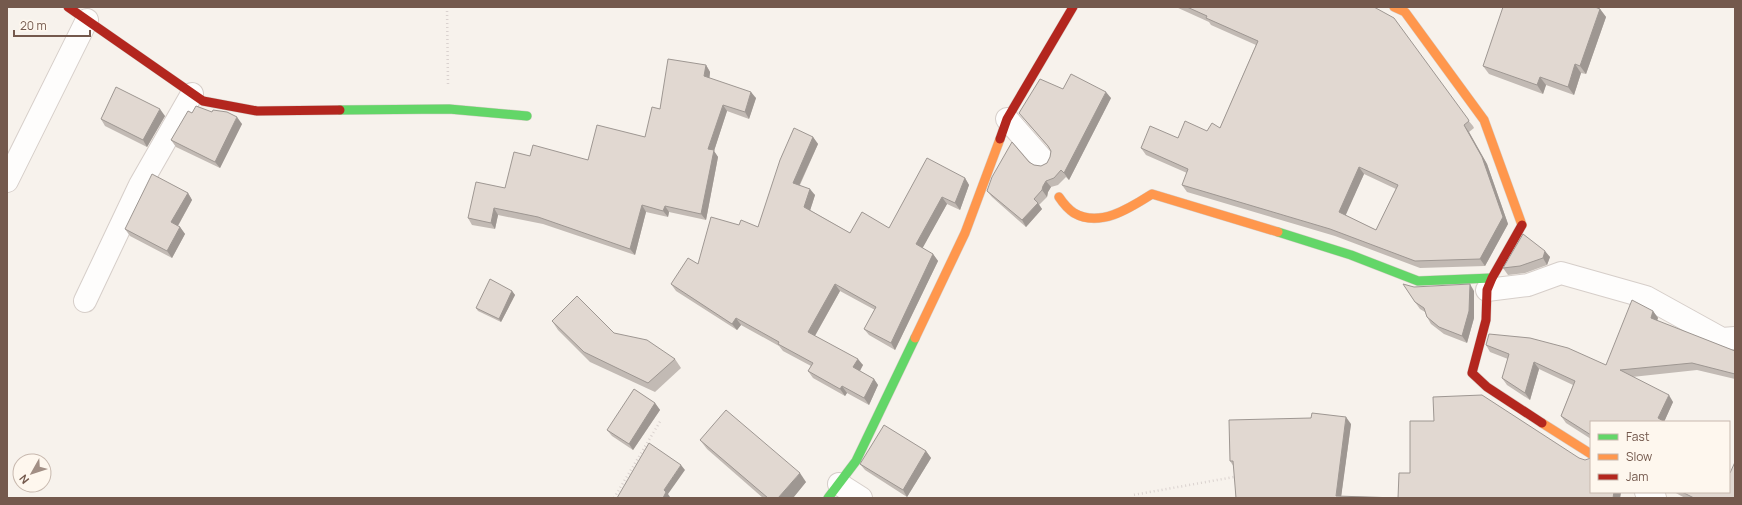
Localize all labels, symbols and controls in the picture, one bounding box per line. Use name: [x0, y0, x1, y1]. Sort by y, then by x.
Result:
scale bar: [14, 12, 90, 38]
text: 20 m: [20, 17, 47, 34]
legend: [1590, 421, 1730, 493]
text: Fast: [1626, 428, 1650, 445]
text: Slow: [1626, 448, 1652, 465]
north arrow: [12, 453, 52, 493]
text: Jam: [1626, 468, 1648, 485]
text: N: [15, 472, 32, 487]

